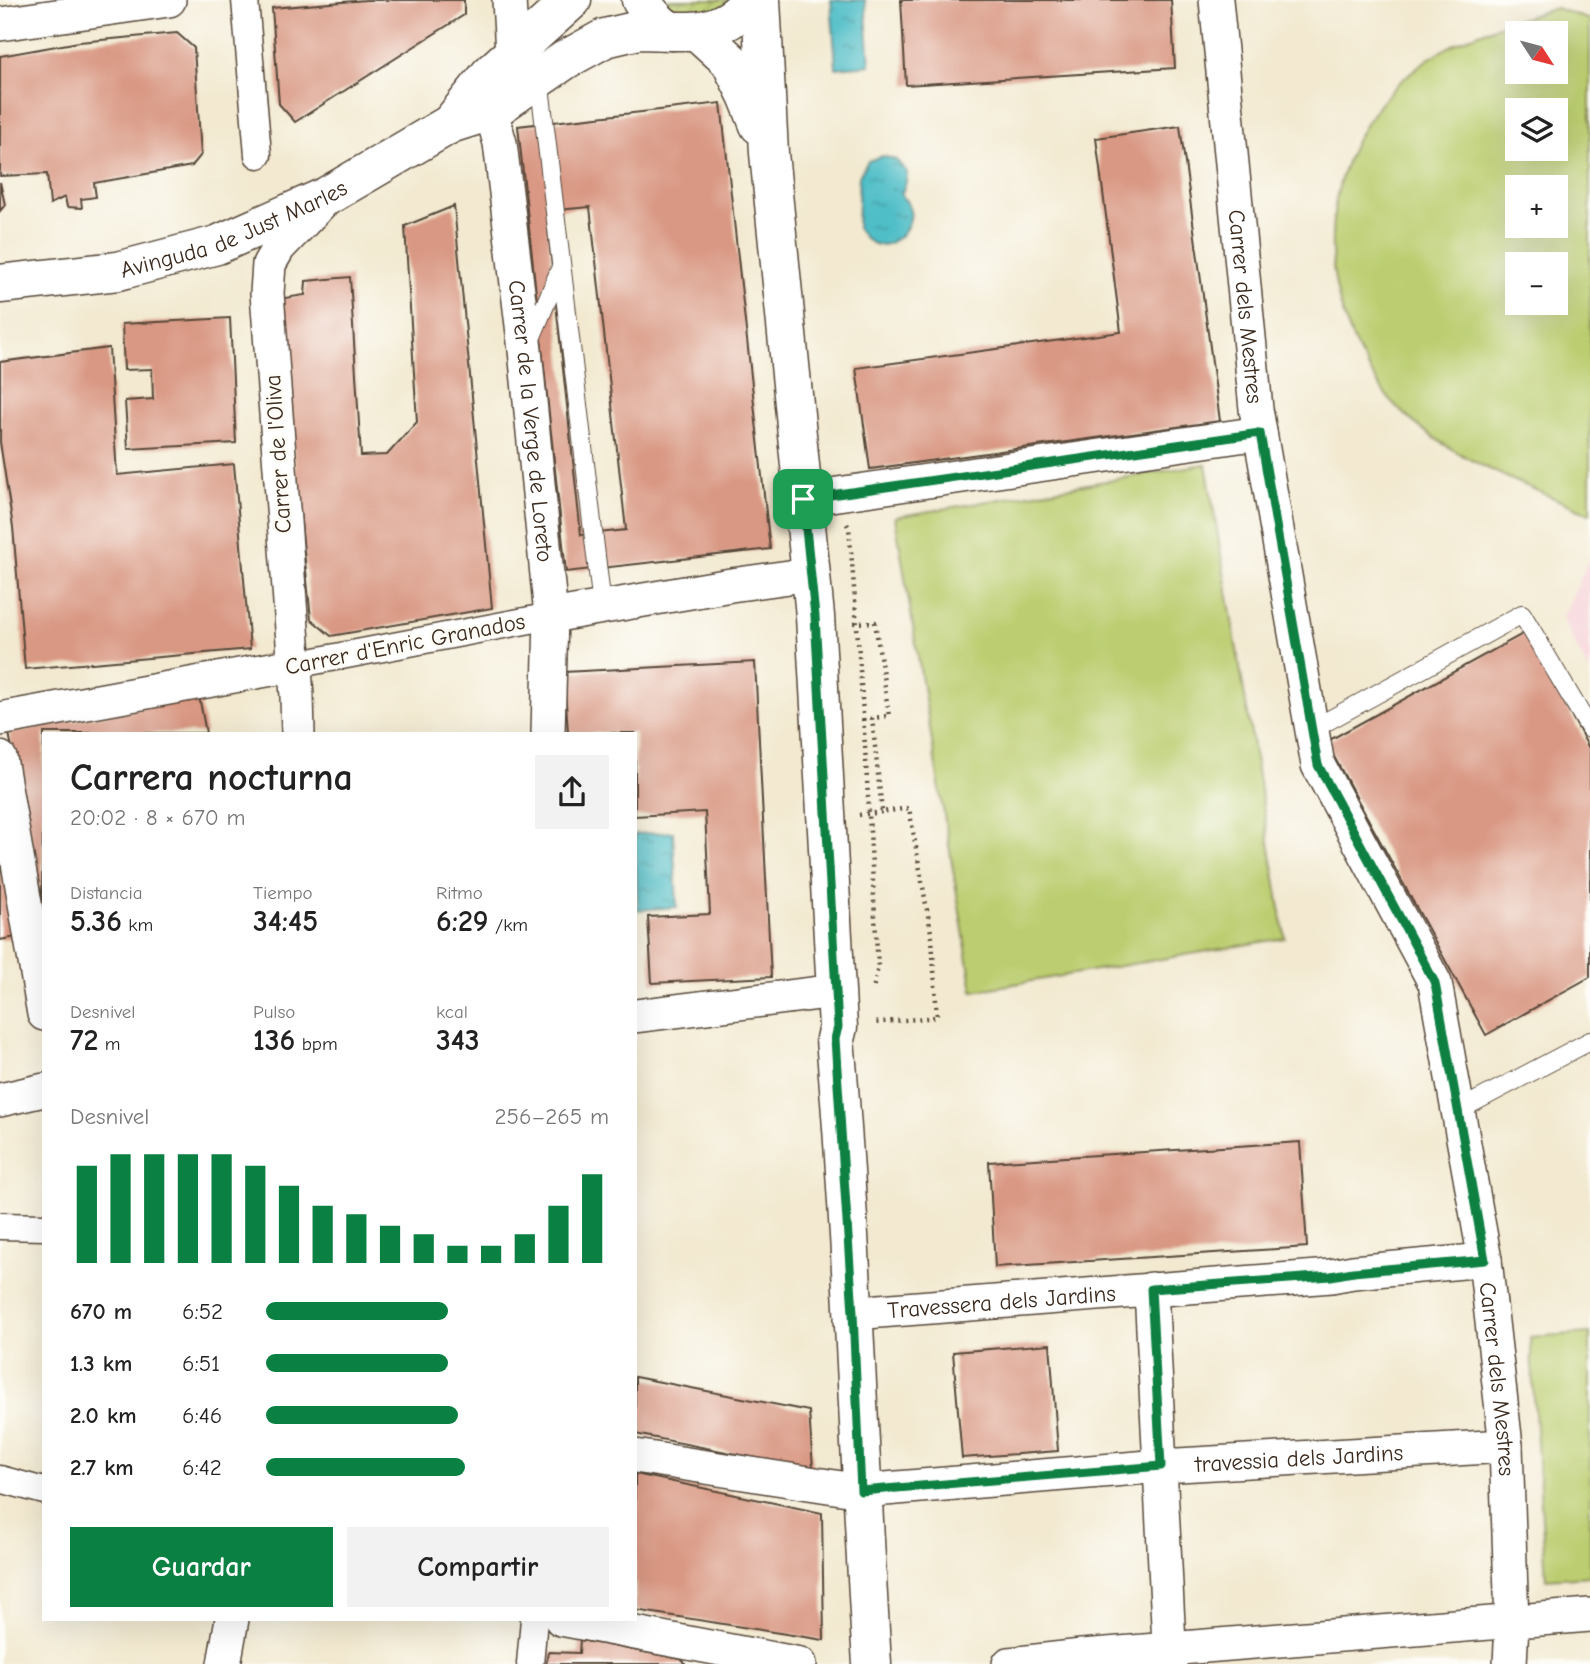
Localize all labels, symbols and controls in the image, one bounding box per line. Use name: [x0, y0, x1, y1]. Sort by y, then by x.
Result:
north arrow: [1505, 21, 1568, 84]
map controls: [1505, 21, 1568, 315]
button: layers: [1505, 98, 1568, 161]
street label: Avinguda de Just Marles: [117, 174, 352, 283]
button: +: [1505, 175, 1568, 238]
street label: Carrer dels Mestres: [1223, 208, 1269, 405]
button: −: [1505, 252, 1568, 315]
street label: Carrer de la Verge de Loreto: [503, 278, 559, 563]
street label: Carrer de l'Oliva: [259, 374, 297, 534]
pin: [773, 469, 833, 529]
icon: arrive: [784, 480, 822, 518]
street label: Carrer d'Enric Granados: [283, 607, 527, 681]
button: share: [535, 755, 609, 829]
text: Carrera nocturna: [70, 756, 353, 800]
text: 20:02 · 8 × 670 m: [70, 804, 246, 831]
text: Distancia: [70, 882, 143, 904]
text: Tiempo: [253, 882, 313, 904]
text: Ritmo: [436, 882, 483, 904]
text: 5.36: [70, 904, 122, 939]
text: 34:45: [253, 904, 318, 939]
text: 6:29: [436, 904, 489, 939]
text: km: [122, 914, 153, 936]
text: /km: [489, 914, 528, 936]
text: Desnivel: [70, 1001, 135, 1023]
text: Pulso: [253, 1001, 295, 1023]
text: kcal: [436, 1001, 468, 1023]
text: 72: [70, 1023, 98, 1058]
text: 136: [253, 1023, 295, 1058]
text: 343: [436, 1023, 480, 1058]
text: m: [98, 1033, 121, 1055]
text: bpm: [295, 1033, 338, 1055]
text: Desnivel: [70, 1103, 149, 1130]
text: 256–265 m: [495, 1103, 609, 1130]
street label: Travessera dels Jardins: [886, 1279, 1117, 1324]
street label: Carrer dels Mestres: [1474, 1281, 1521, 1477]
text: 670 m: [70, 1298, 132, 1325]
text: 6:52: [182, 1298, 223, 1325]
text: 1.3 km: [70, 1350, 132, 1377]
text: 6:51: [182, 1350, 220, 1377]
text: 2.0 km: [70, 1402, 136, 1429]
text: 6:46: [182, 1402, 222, 1429]
street label: travessia dels Jardins: [1193, 1438, 1404, 1478]
text: 2.7 km: [70, 1454, 134, 1481]
text: 6:42: [182, 1454, 222, 1481]
button: Guardar: [70, 1527, 333, 1607]
button: Compartir: [347, 1527, 609, 1607]

